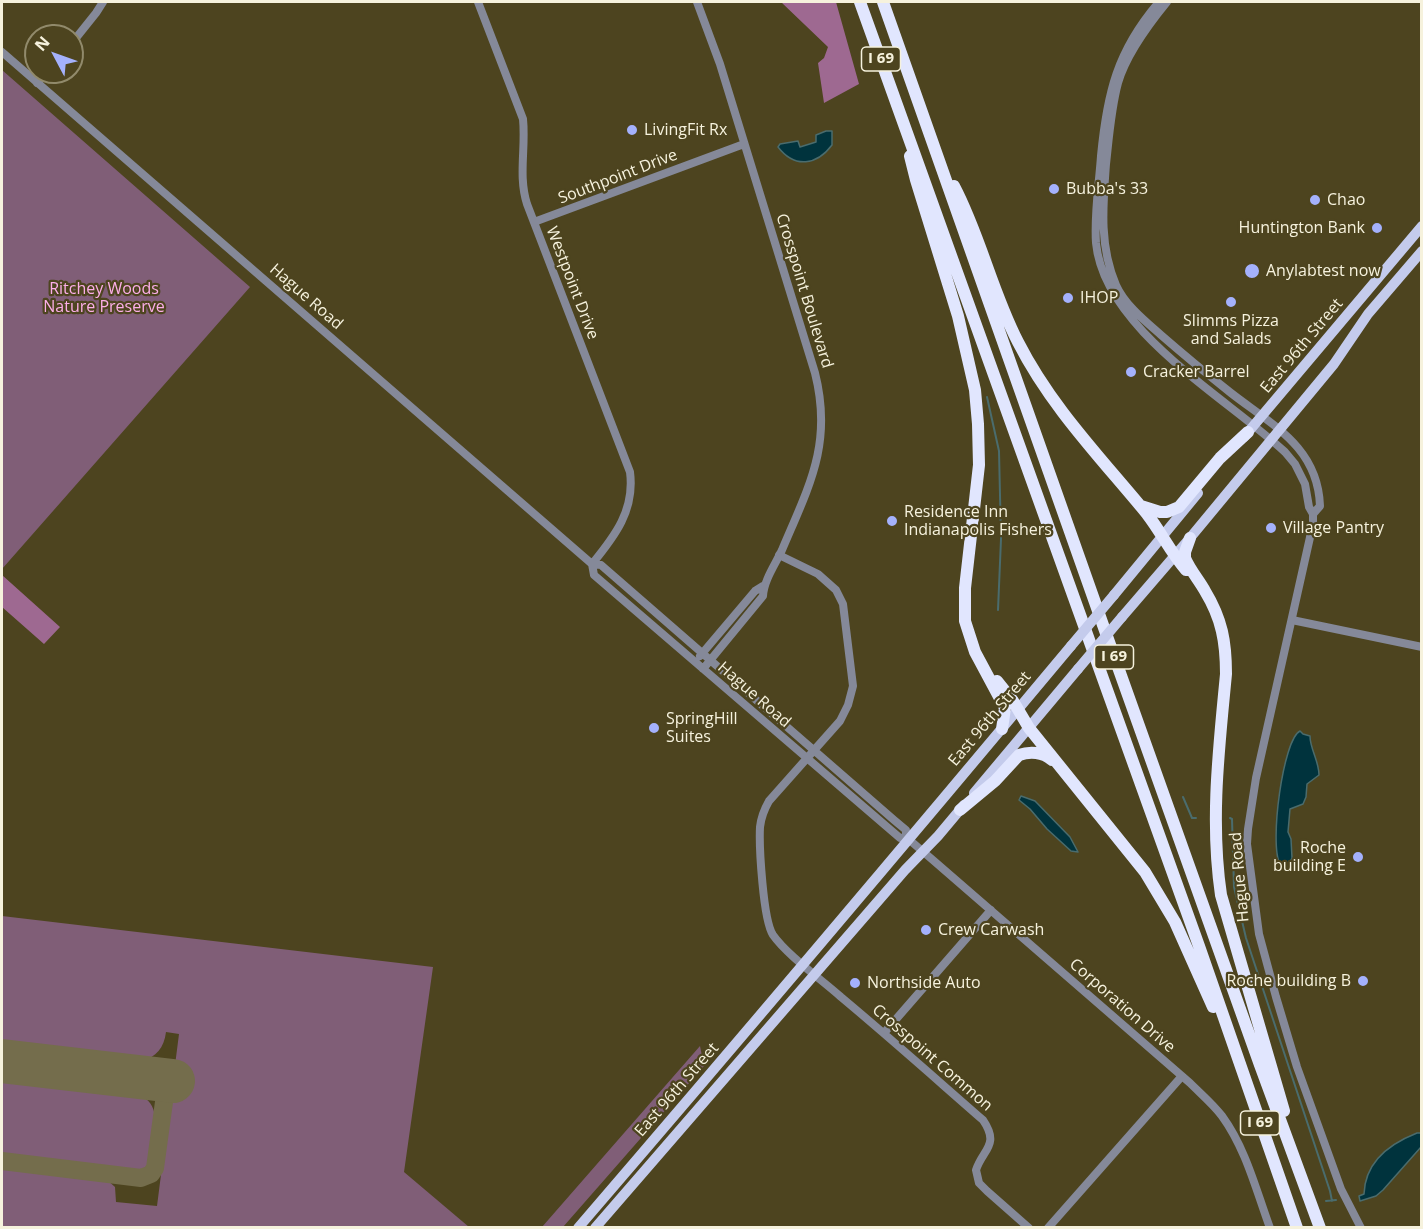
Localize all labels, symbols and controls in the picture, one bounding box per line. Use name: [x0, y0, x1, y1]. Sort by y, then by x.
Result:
north arrow: [24, 24, 84, 84]
text: N: [29, 31, 54, 56]
road number: I 69: [862, 47, 900, 71]
place label: LivingFit Rx: [644, 120, 727, 140]
marker: LivingFit Rx: [625, 123, 639, 137]
street label: Southpoint Drive: [556, 145, 680, 209]
place label: Bubba's 33: [1066, 179, 1148, 199]
marker: Bubba's 33: [1047, 182, 1061, 196]
place label: Chao: [1327, 190, 1365, 210]
marker: Chao: [1308, 193, 1322, 207]
street label: Crosspoint Boulevard: [771, 211, 837, 371]
place label: Huntington Bank: [1239, 218, 1365, 238]
marker: Huntington Bank: [1370, 221, 1384, 235]
street label: Westpoint Drive: [542, 224, 602, 342]
street label: Hague Road: [266, 260, 346, 334]
place label: Anylabtest now: [1266, 261, 1381, 281]
marker: Anylabtest now: [1243, 262, 1261, 280]
park label: Ritchey Woods Nature Preserve: [43, 279, 165, 317]
place label: IHOP: [1080, 288, 1118, 308]
marker: IHOP: [1061, 291, 1075, 305]
marker: Slimms Pizza and Salads: [1224, 295, 1238, 309]
street label: East 96th Street: [1257, 295, 1347, 397]
place label: Slimms Pizza and Salads: [1183, 311, 1279, 349]
place label: Cracker Barrel: [1143, 362, 1250, 382]
marker: Cracker Barrel: [1124, 365, 1138, 379]
place label: Residence Inn Indianapolis Fishers: [904, 502, 1052, 540]
marker: Residence Inn Indianapolis Fishers: [885, 514, 899, 528]
place label: Village Pantry: [1283, 518, 1384, 538]
marker: Village Pantry: [1264, 521, 1278, 535]
road number: I 69: [1094, 645, 1134, 669]
street label: Hague Road: [714, 658, 794, 732]
street label: East 96th Street: [945, 668, 1035, 770]
place label: SpringHill Suites: [666, 709, 738, 747]
marker: SpringHill Suites: [647, 721, 661, 735]
street label: Hague Road: [1226, 831, 1254, 923]
place label: Roche building E: [1273, 838, 1346, 876]
marker: Roche building E: [1351, 850, 1365, 864]
place label: Crew Carwash: [938, 920, 1044, 940]
marker: Crew Carwash: [919, 923, 933, 937]
street label: Corporation Drive: [1065, 955, 1179, 1057]
place label: Roche building B: [1226, 971, 1351, 991]
place label: Northside Auto: [867, 973, 981, 993]
marker: Roche building B: [1356, 974, 1370, 988]
marker: Northside Auto: [848, 976, 862, 990]
street label: Crosspoint Common: [868, 1000, 996, 1116]
street label: East 96th Street: [631, 1039, 723, 1141]
road number: I 69: [1240, 1111, 1280, 1135]

